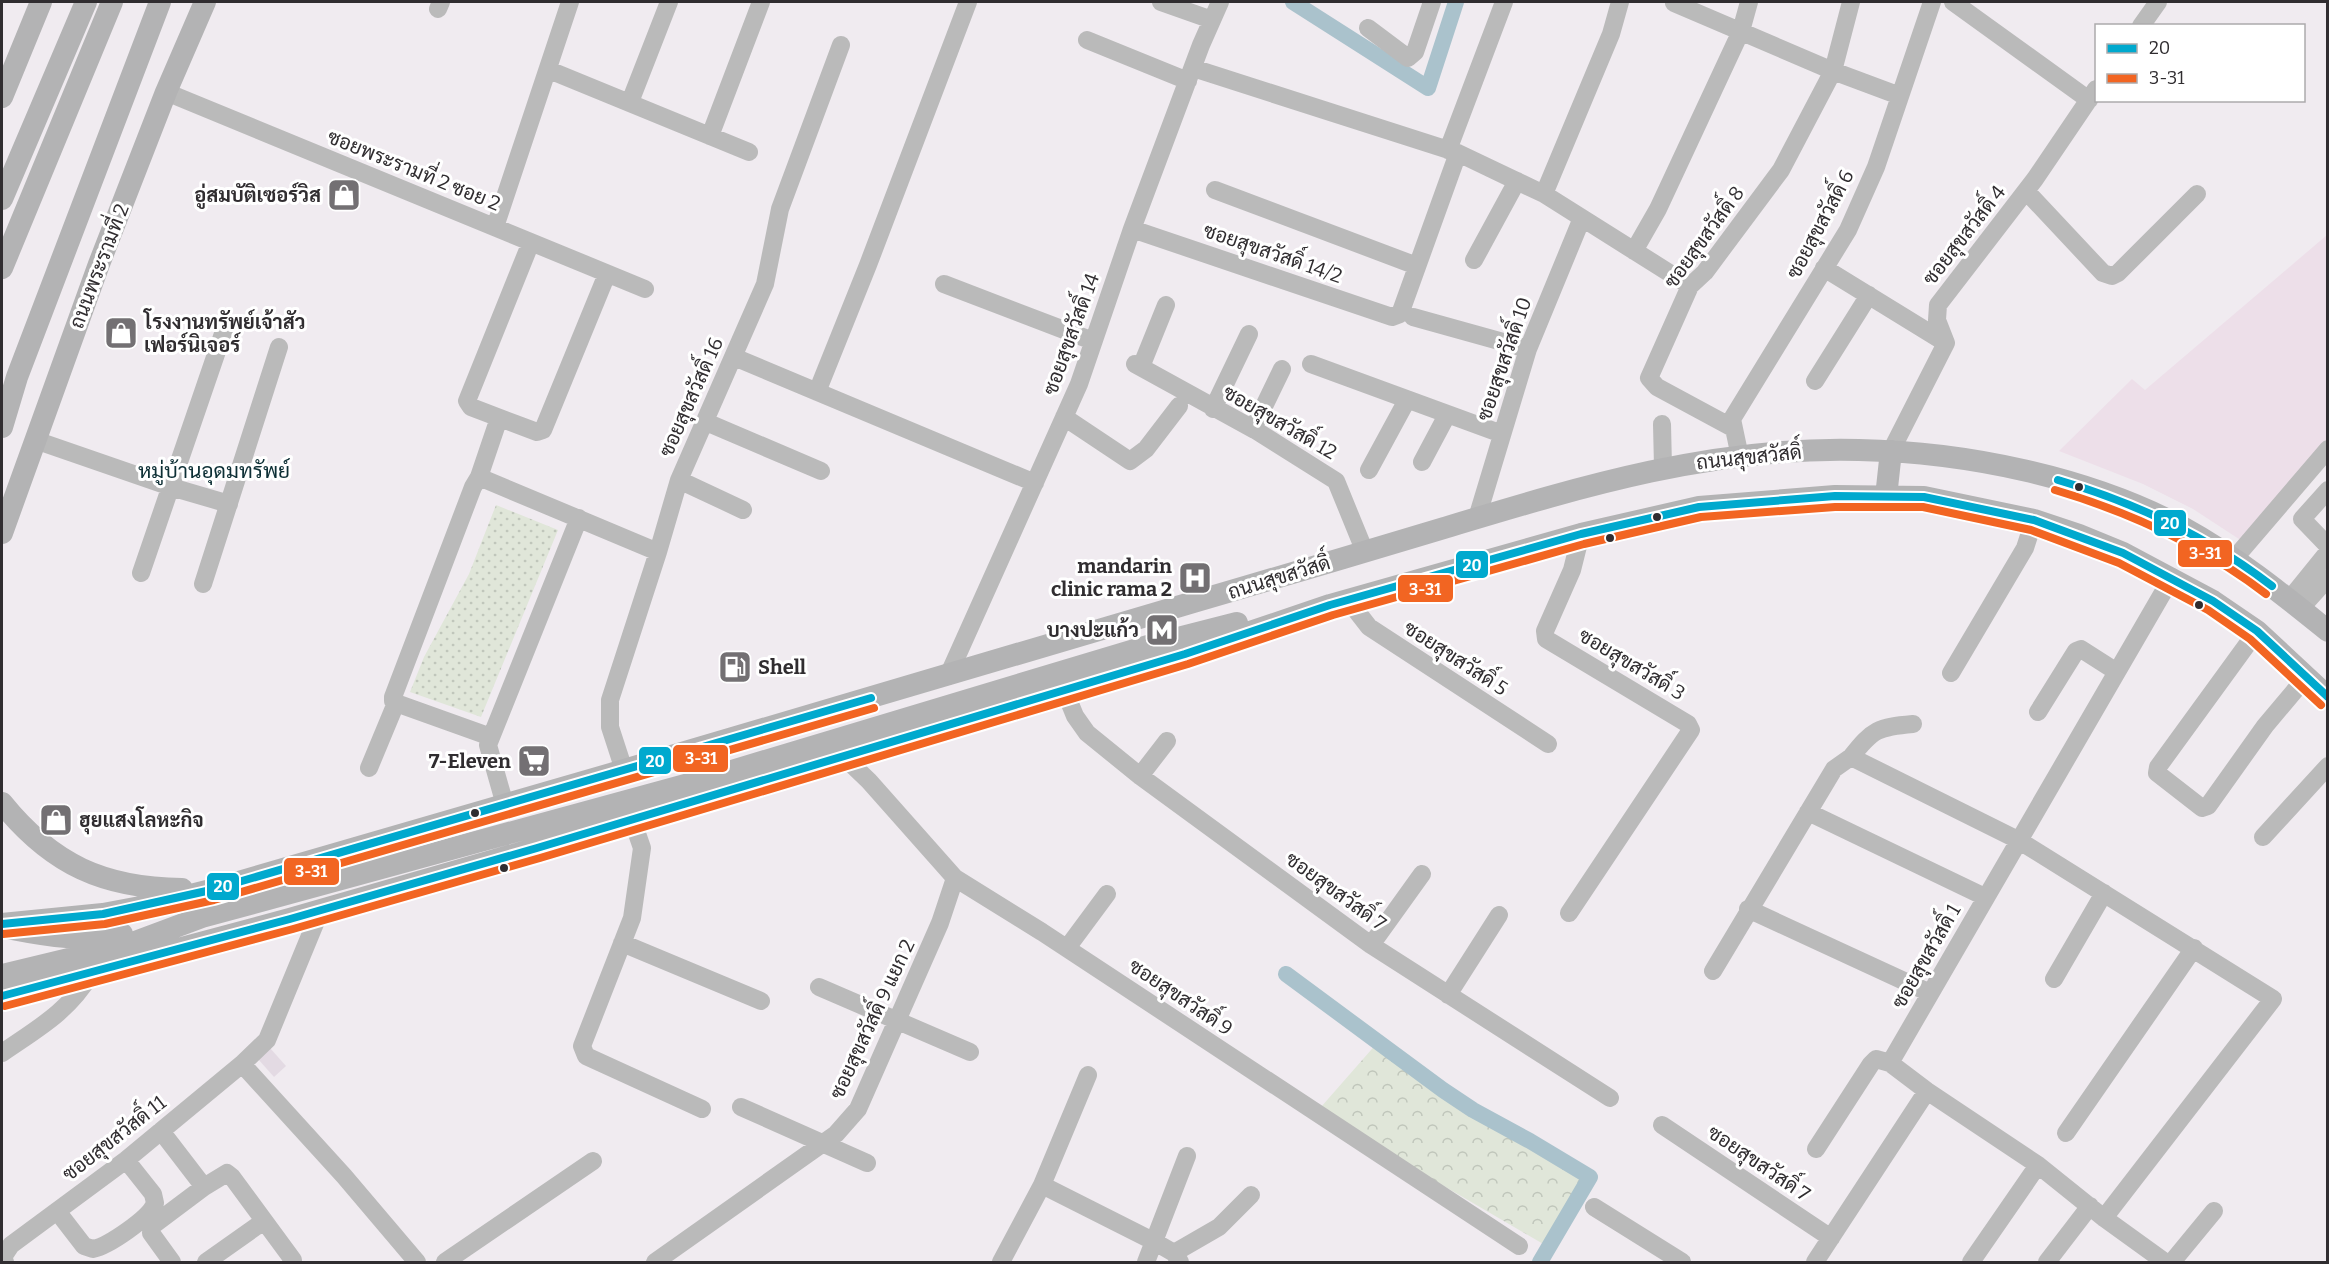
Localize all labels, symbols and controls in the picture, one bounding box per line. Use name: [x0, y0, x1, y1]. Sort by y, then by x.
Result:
legend: [2095, 24, 2305, 102]
text: 20: [2149, 37, 2170, 59]
text: 3-31: [2149, 67, 2185, 89]
street label: ซอยพระรามที่ 2 ซอย 2: [324, 120, 506, 216]
street label: ซอยสุขสวัสดิ์ 6: [1776, 163, 1861, 284]
street label: ซอยสุขสวัสดิ์ 4: [1913, 176, 2012, 291]
shop icon: อู่สมบัติเซอร์วิส: [326, 177, 362, 213]
street label: ซอยสุขสวัสดิ์ 8: [1654, 178, 1751, 294]
place label: อู่สมบัติเซอร์วิส: [194, 182, 321, 209]
street label: ถนนพระรามที่ 2: [60, 199, 134, 332]
street label: ซอยสุขสวัสดิ์ 14/2: [1200, 212, 1348, 290]
street label: ซอยสุขสวัสดิ์ 14: [1032, 267, 1106, 399]
street label: ซอยสุขสวัสดิ์ 10: [1466, 292, 1538, 425]
place label: โรงงานทรัพย์เจ้าสัว เฟอร์นิเจอร์: [143, 308, 306, 357]
shop icon: โรงงานทรัพย์เจ้าสัว เฟอร์นิเจอร์: [103, 315, 139, 351]
street label: ซอยสุขสวัสดิ์ 16: [648, 331, 730, 461]
street label: ซอยสุขสวัสดิ์ 12: [1218, 375, 1344, 466]
street label: ถนนสุขสวัสดิ์: [1694, 433, 1803, 476]
district label: หมู่บ้านอุดมทรัพย์: [138, 457, 290, 486]
unlabelled marker: [2073, 481, 2085, 493]
line badge: 20: [2153, 509, 2187, 537]
unlabelled marker: [1651, 511, 1663, 523]
text: 20: [2160, 514, 2180, 533]
unlabelled marker: [1604, 532, 1616, 544]
line badge: 3-31: [2177, 539, 2233, 568]
street label: ถนนสุขสวัสดิ์: [1223, 544, 1334, 606]
text: 3-31: [2189, 544, 2221, 563]
line badge: 20: [1455, 550, 1489, 579]
place label: mandarin clinic rama 2: [1051, 554, 1172, 601]
text: 20: [1462, 556, 1482, 575]
hospital icon: mandarin clinic rama 2: [1177, 560, 1213, 596]
line badge: 3-31: [1397, 574, 1454, 603]
text: 3-31: [1409, 580, 1441, 599]
unlabelled marker: [2193, 599, 2205, 611]
street label: ซอยสุขสวัสดิ์ 5: [1398, 610, 1516, 702]
metro station icon: บางปะแก้ว: [1144, 612, 1180, 648]
place label: บางปะแก้ว: [1047, 617, 1139, 642]
street label: ซอยสุขสวัสดิ์ 3: [1574, 618, 1693, 707]
fuel station icon: Shell: [717, 649, 753, 685]
place label: Shell: [758, 655, 806, 679]
supermarket icon: 7-Eleven: [516, 743, 552, 779]
line badge: 3-31: [672, 744, 729, 773]
line badge: 20: [638, 746, 672, 775]
place label: 7-Eleven: [429, 749, 511, 773]
text: 3-31: [685, 749, 717, 768]
text: 20: [645, 752, 665, 771]
shop icon: ฮุยแสงโลหะกิจ: [38, 802, 74, 838]
place label: ฮุยแสงโลหะกิจ: [79, 806, 204, 835]
unlabelled marker: [469, 807, 481, 819]
street label: ซอยสุขสวัสดิ์ 7: [1280, 842, 1394, 937]
line badge: 3-31: [283, 857, 340, 886]
text: 3-31: [295, 862, 327, 881]
unlabelled marker: [498, 862, 510, 874]
line badge: 20: [206, 872, 240, 901]
text: 20: [213, 877, 233, 896]
street label: ซอยสุขสวัสดิ์ 1: [1881, 897, 1967, 1013]
street label: ซอยสุขสวัสดิ์ 9 แยก 2: [819, 933, 921, 1103]
street label: ซอยสุขสวัสดิ์ 9: [1123, 948, 1241, 1042]
street label: ซอยสุขสวัสดิ์ 11: [54, 1085, 172, 1187]
street label: ซอยสุขสวัสดิ์ 7: [1702, 1115, 1818, 1208]

